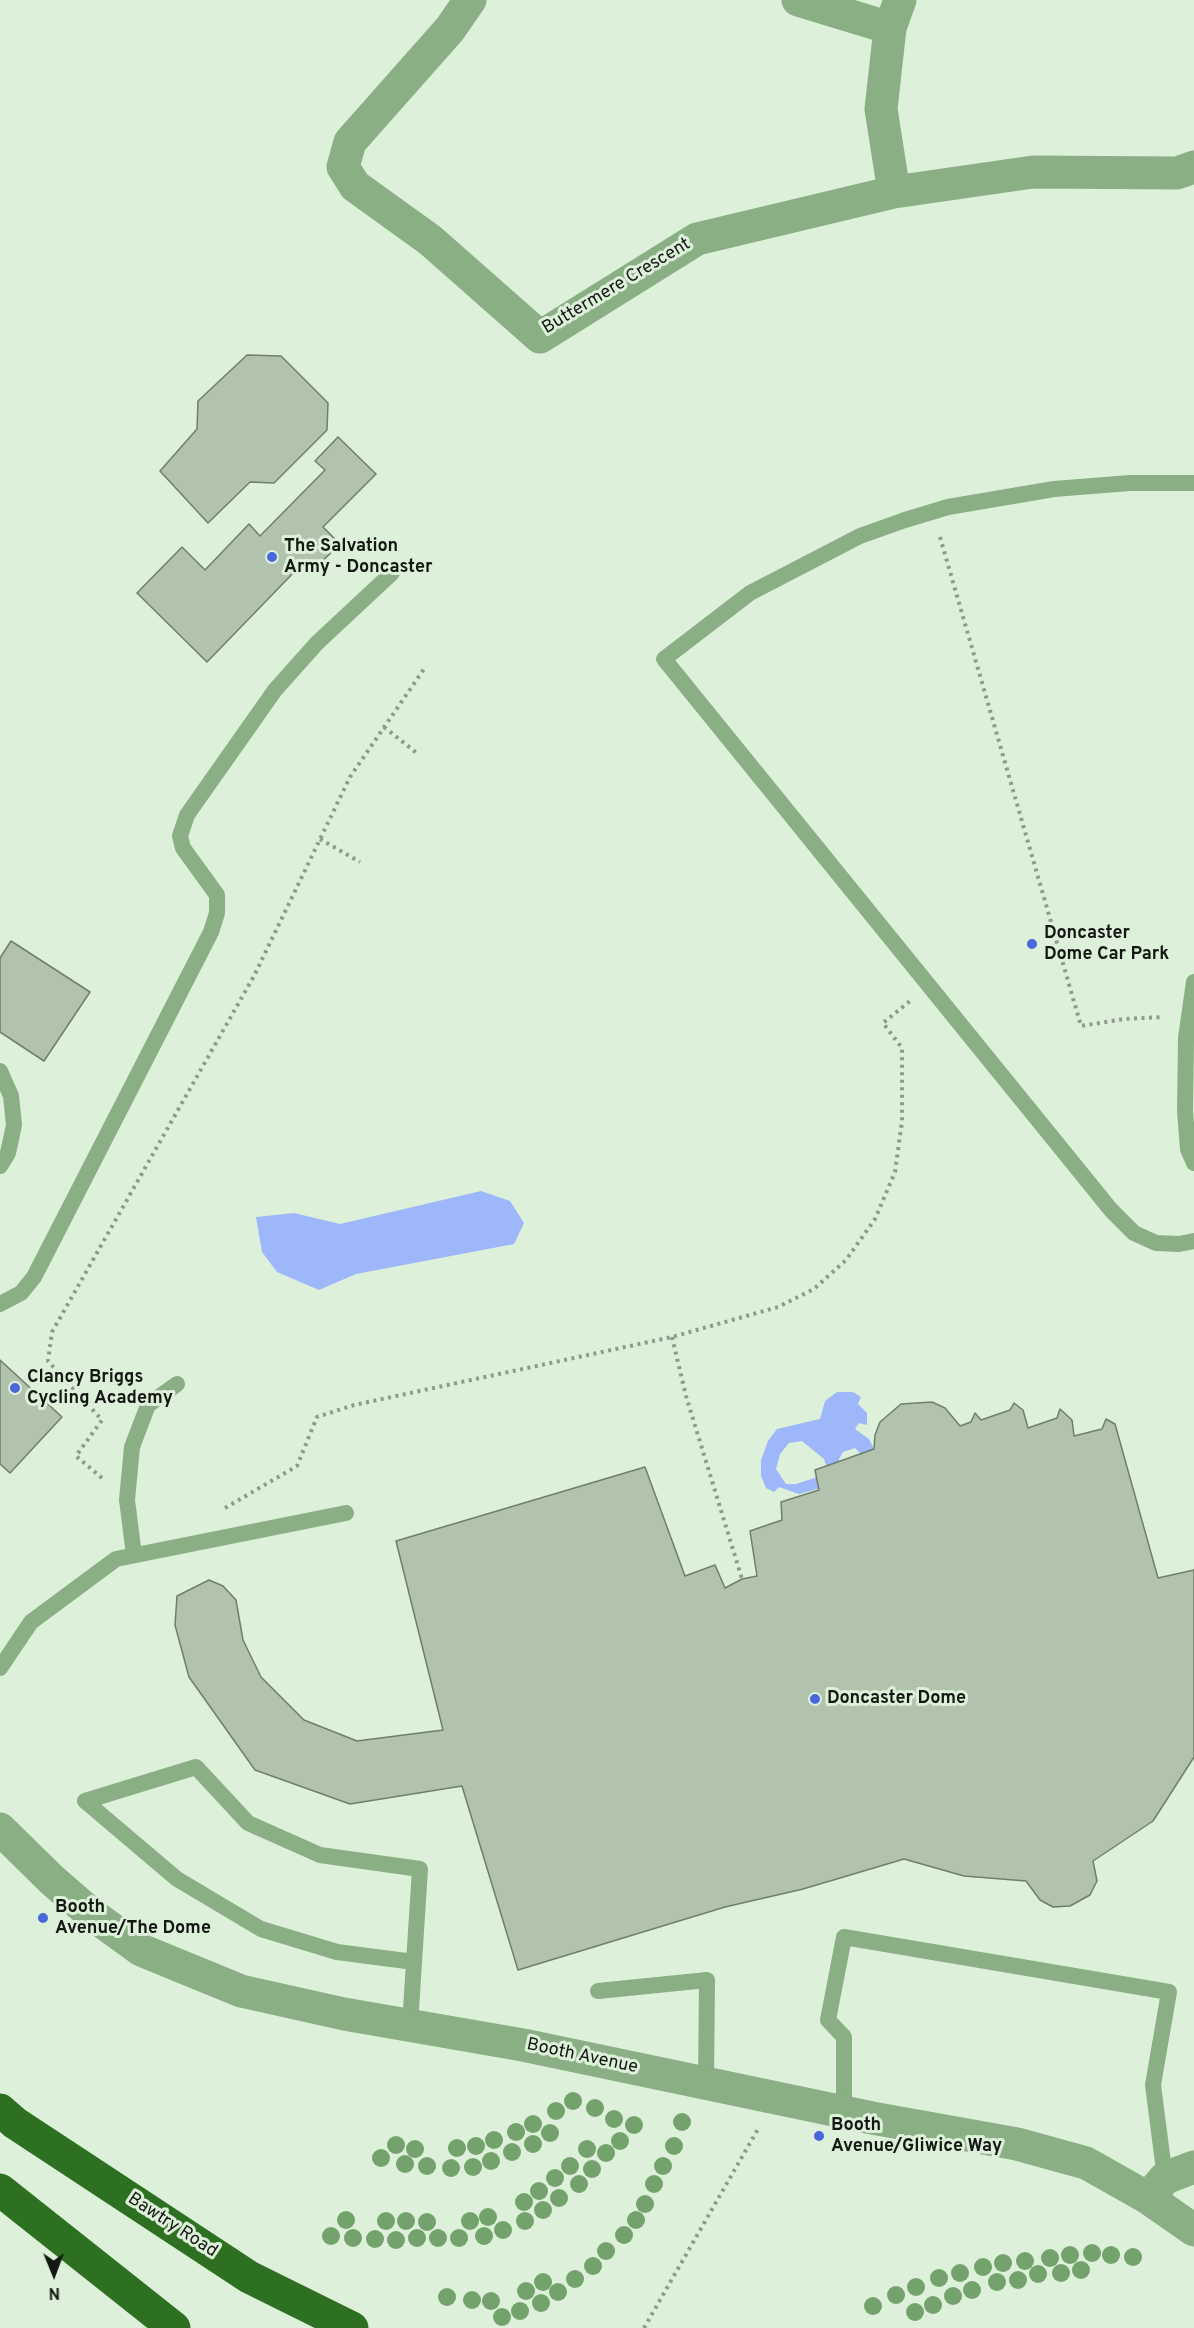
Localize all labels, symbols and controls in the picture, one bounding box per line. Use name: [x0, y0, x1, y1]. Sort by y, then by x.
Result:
street label: Buttermere Crescent: [539, 234, 695, 340]
place label: The Salvation Army - Doncaster: [284, 536, 433, 578]
marker: The Salvation Army - Doncaster: [265, 550, 279, 564]
place label: Doncaster Dome Car Park: [1044, 923, 1169, 966]
marker: Doncaster Dome Car Park: [1025, 937, 1039, 951]
place label: Clancy Briggs Cycling Academy: [27, 1367, 173, 1410]
marker: Clancy Briggs Cycling Academy: [8, 1381, 22, 1395]
place label: Doncaster Dome: [827, 1688, 966, 1710]
marker: Doncaster Dome: [808, 1692, 822, 1706]
place label: Booth Avenue/The Dome: [55, 1897, 211, 1940]
marker: Booth Avenue/The Dome: [36, 1911, 50, 1925]
street label: Booth Avenue: [524, 2035, 640, 2079]
place label: Booth Avenue/Gliwice Way: [831, 2115, 1002, 2158]
marker: Booth Avenue/Gliwice Way: [812, 2129, 826, 2143]
street label: Bawtry Road: [123, 2189, 221, 2263]
north arrow: [24, 2244, 84, 2304]
text: N: [48, 2282, 60, 2302]

